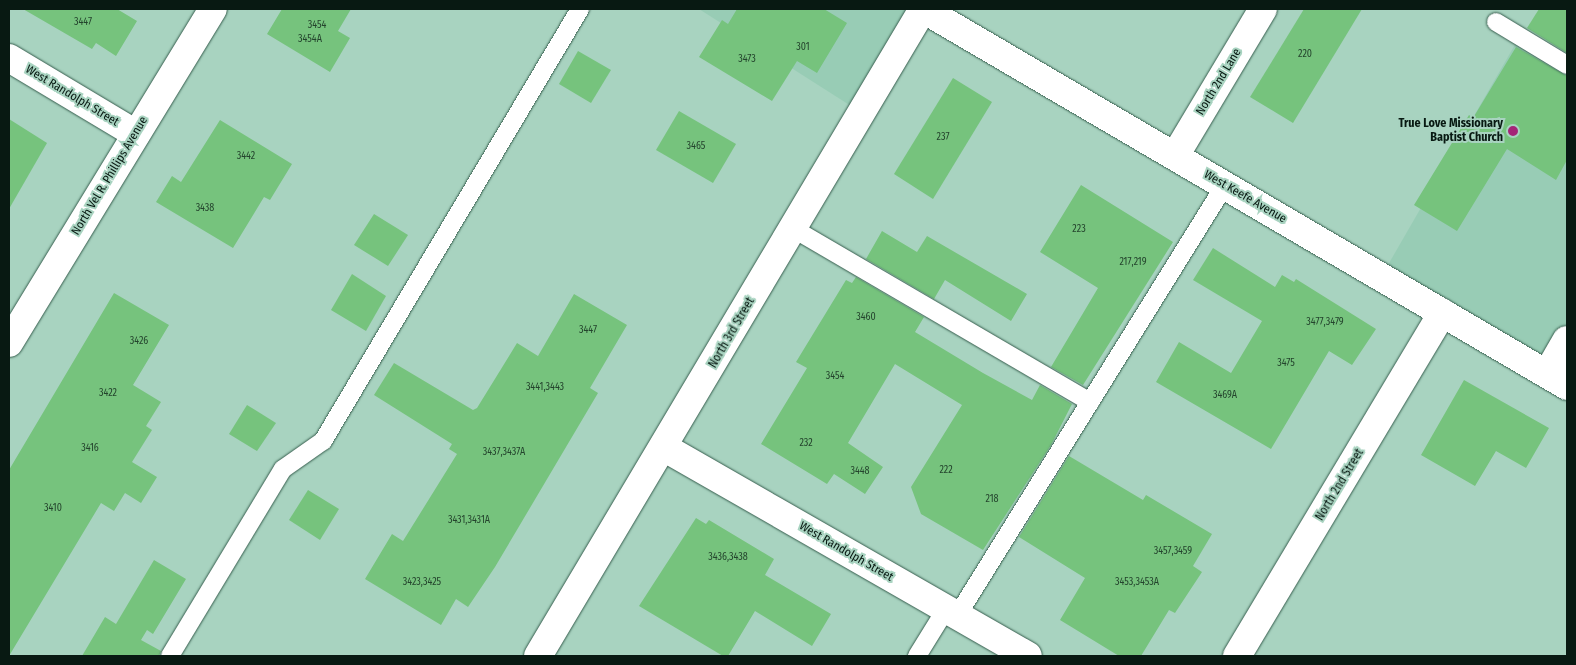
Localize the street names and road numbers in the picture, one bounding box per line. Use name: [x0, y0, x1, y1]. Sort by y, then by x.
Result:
street label: North 2nd Lane: [1193, 46, 1245, 118]
street label: West Randolph Street: [23, 62, 121, 130]
street label: North Vel R. Phillips Avenue: [69, 114, 151, 238]
street label: West Keefe Avenue: [1201, 167, 1289, 227]
street label: North 3rd Street: [706, 295, 758, 371]
street label: North 2nd Street: [1313, 446, 1367, 524]
street label: West Randolph Street: [796, 519, 896, 585]

